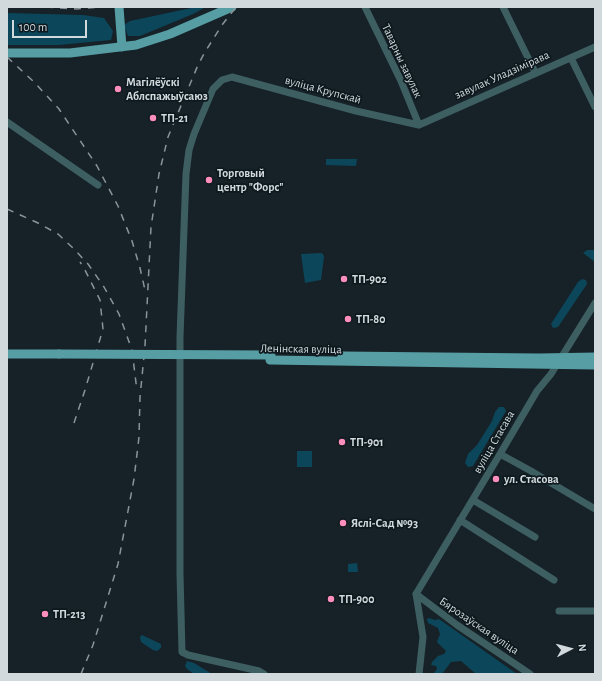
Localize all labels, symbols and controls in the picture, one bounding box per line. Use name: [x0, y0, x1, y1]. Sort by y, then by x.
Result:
scale bar: [14, 12, 89, 38]
text: 100 m: [19, 21, 47, 33]
street label: Таварны завулак: [379, 22, 425, 100]
street label: завулак Уладзімірава: [452, 48, 552, 102]
street label: вуліца Крупскай: [283, 73, 363, 107]
place label: Магілёўскі Аблспажыўсаюз: [126, 75, 208, 103]
marker: Магілёўскі Аблспажыўсаюз: [113, 84, 123, 94]
place label: ТП-21: [161, 111, 188, 125]
marker: ТП-21: [148, 113, 158, 123]
place label: Торговый центр "Форс": [217, 166, 284, 194]
marker: Торговый центр "Форс": [204, 175, 214, 185]
place label: ТП-902: [352, 272, 387, 286]
marker: ТП-902: [339, 274, 349, 284]
place label: ТП-80: [356, 312, 385, 326]
marker: ТП-80: [343, 314, 353, 324]
street label: Ленінская вуліца: [260, 341, 342, 357]
street label: вуліца Стасава: [470, 408, 518, 476]
place label: ТП-901: [350, 435, 384, 449]
marker: ТП-901: [337, 437, 347, 447]
place label: ул. Стасова: [504, 472, 559, 486]
marker: ул. Стасова: [491, 474, 501, 484]
place label: Яслі-Сад №93: [351, 516, 418, 530]
marker: Яслі-Сад №93: [338, 518, 348, 528]
place label: ТП-900: [339, 592, 375, 606]
marker: ТП-900: [326, 594, 336, 604]
street label: Бярозаўская вуліца: [437, 594, 521, 658]
place label: ТП-213: [53, 607, 85, 621]
marker: ТП-213: [40, 609, 50, 619]
north arrow: [550, 629, 590, 669]
text: N: [577, 643, 588, 652]

